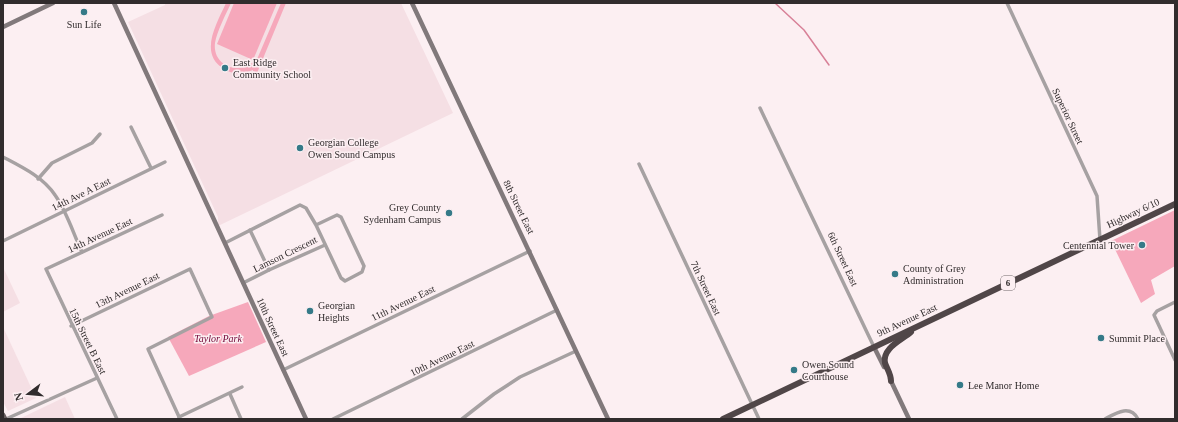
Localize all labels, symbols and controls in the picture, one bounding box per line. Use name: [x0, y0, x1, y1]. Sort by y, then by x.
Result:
marker: Sun Life: [79, 7, 89, 17]
place label: Sun Life: [67, 19, 102, 30]
place label: East Ridge Community School: [233, 57, 311, 80]
marker: East Ridge Community School: [220, 63, 230, 73]
street label: Superior Street: [1050, 86, 1086, 146]
place label: Georgian College Owen Sound Campus: [308, 137, 395, 160]
marker: Georgian College Owen Sound Campus: [295, 143, 305, 153]
street label: 14th Ave A East: [50, 175, 112, 213]
street label: 8th Street East: [501, 178, 537, 236]
street label: Highway 6/10: [1105, 196, 1161, 230]
place label: Grey County Sydenham Campus: [364, 202, 441, 225]
marker: Grey County Sydenham Campus: [444, 208, 454, 218]
street label: 14th Avenue East: [66, 215, 134, 255]
street label: 6th Street East: [826, 230, 860, 288]
street label: Lamson Crescent: [251, 234, 319, 274]
place label: Centennial Tower: [1063, 240, 1135, 251]
marker: Centennial Tower: [1137, 240, 1147, 250]
street label: 7th Street East: [689, 259, 723, 317]
place label: County of Grey Administration: [903, 263, 966, 286]
marker: County of Grey Administration: [890, 269, 900, 279]
street label: 13th Avenue East: [93, 270, 161, 310]
road number: 6: [1001, 276, 1015, 290]
street label: 11th Avenue East: [369, 283, 437, 323]
street label: 10th Street East: [255, 296, 291, 358]
place label: Georgian Heights: [318, 300, 355, 323]
street label: 9th Avenue East: [875, 301, 939, 339]
street label: 15th Street B East: [67, 306, 109, 376]
marker: Georgian Heights: [305, 306, 315, 316]
park label: Taylor Park: [194, 333, 242, 344]
marker: Summit Place: [1096, 333, 1106, 343]
place label: Summit Place: [1109, 333, 1165, 344]
street label: 10th Avenue East: [408, 338, 476, 378]
place label: Owen Sound Courthouse: [802, 359, 854, 382]
marker: Owen Sound Courthouse: [789, 365, 799, 375]
north arrow: [8, 374, 48, 414]
marker: Lee Manor Home: [955, 380, 965, 390]
place label: Lee Manor Home: [968, 380, 1040, 391]
text: N: [12, 391, 25, 402]

